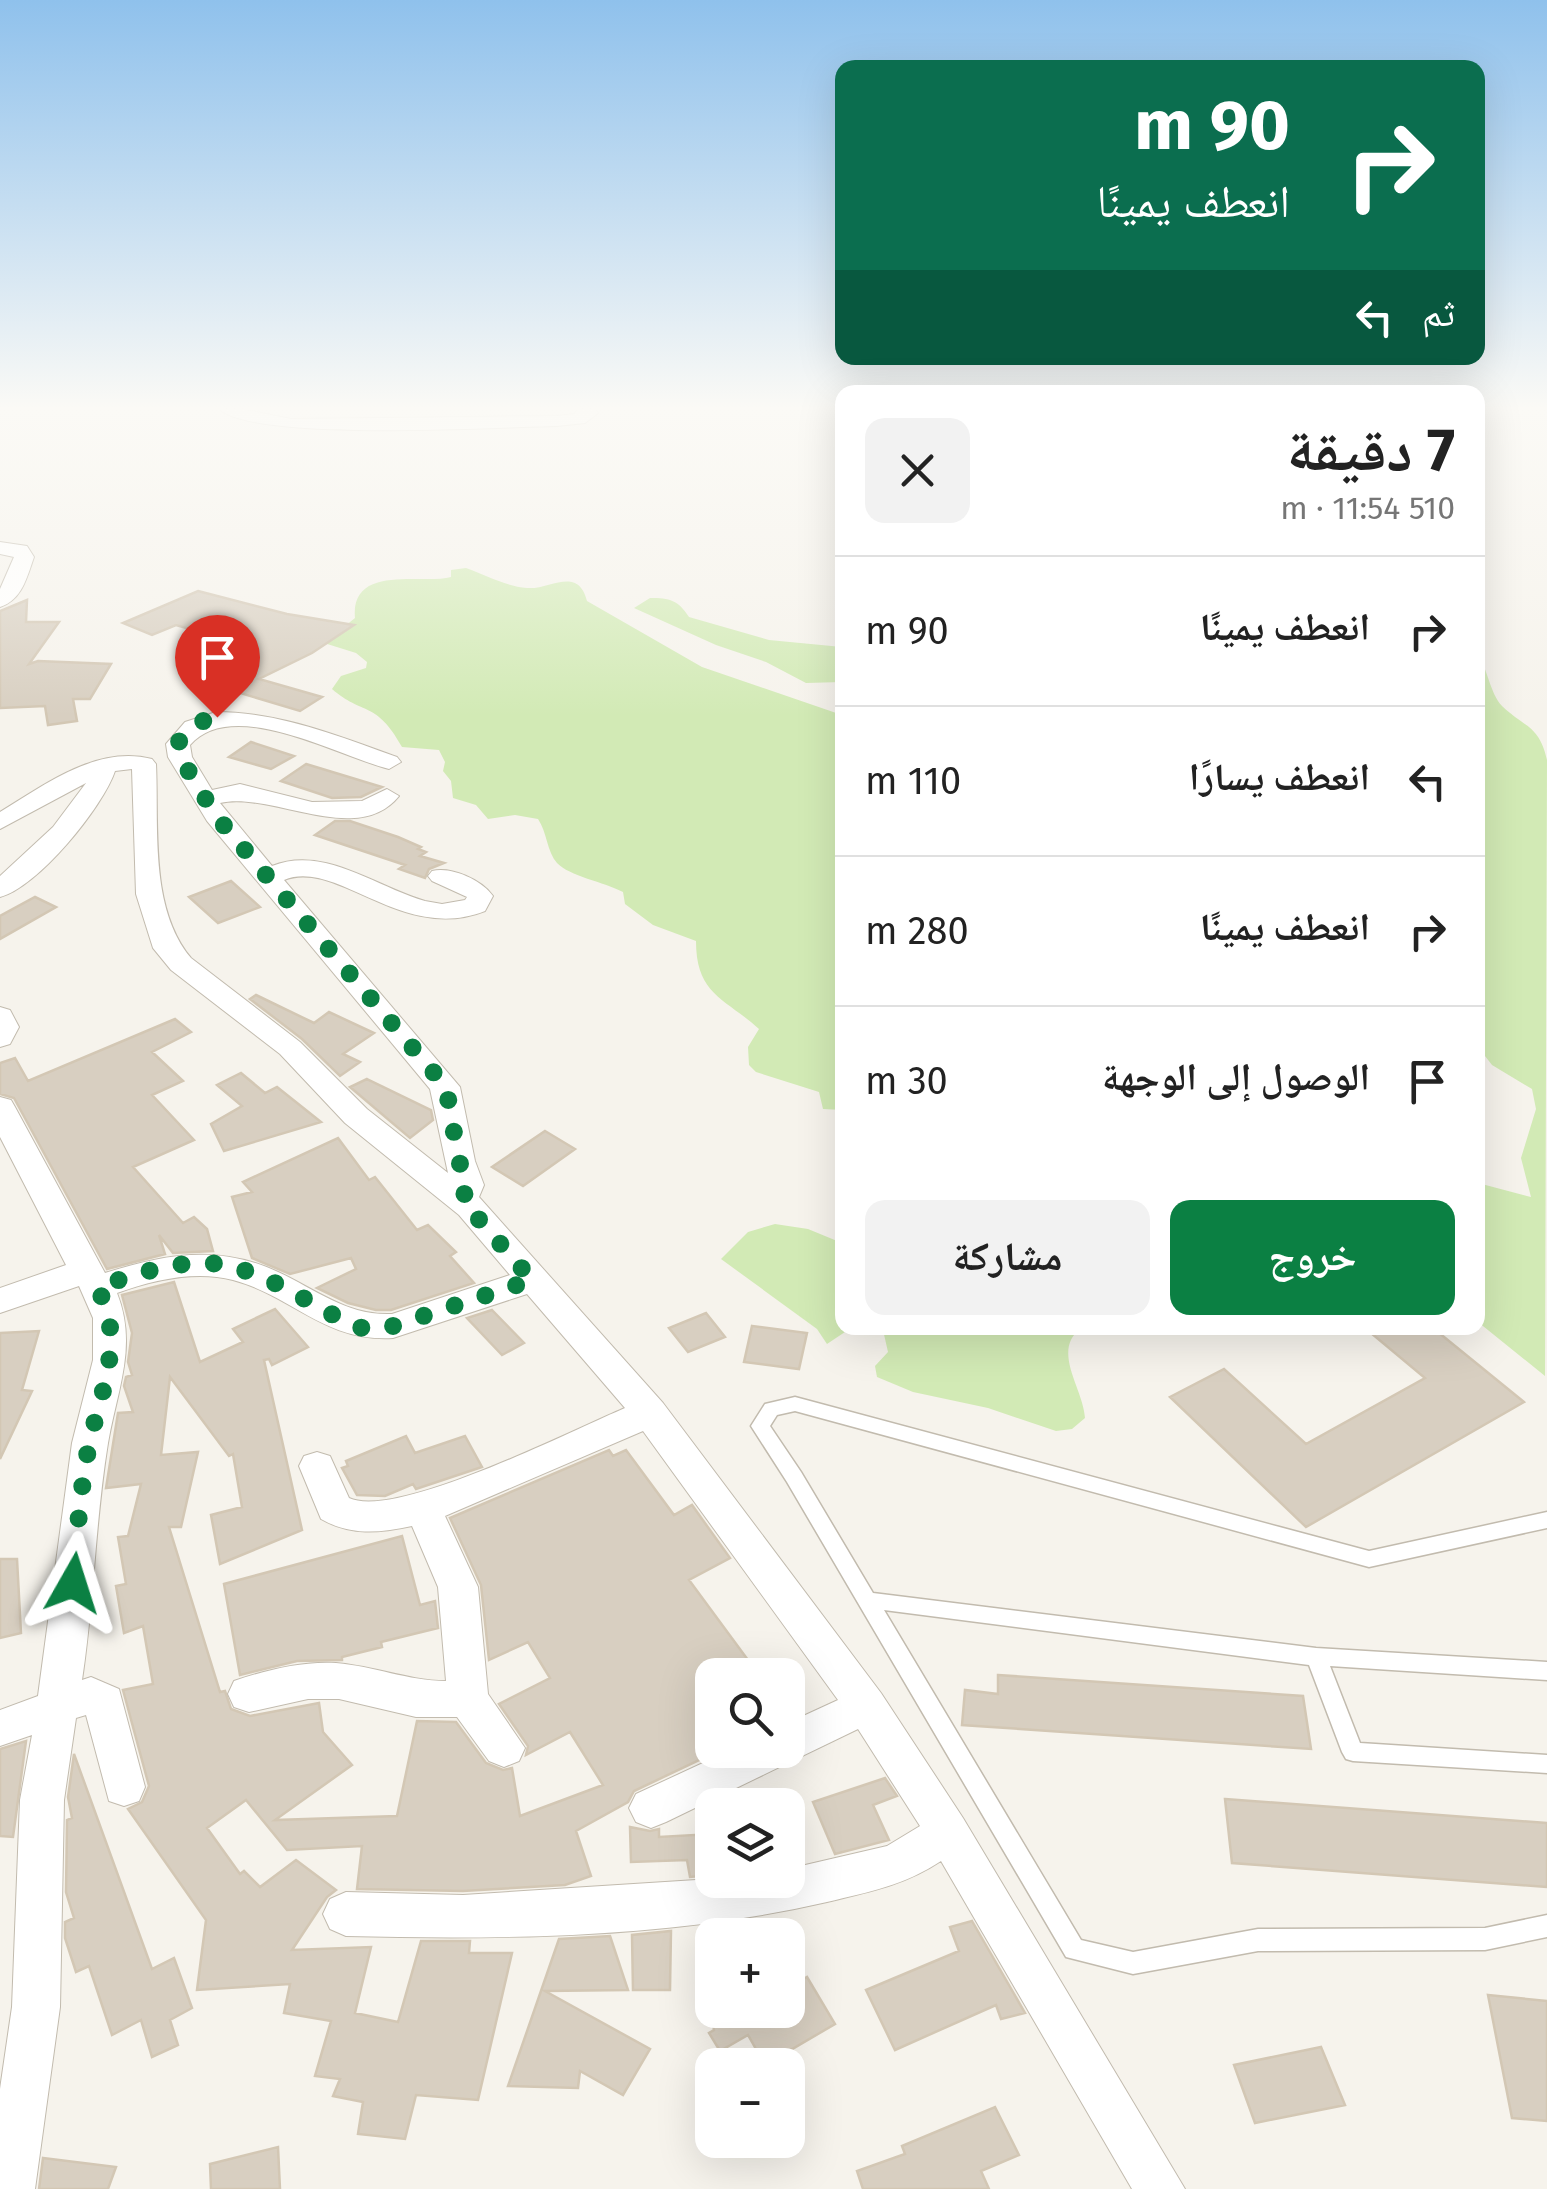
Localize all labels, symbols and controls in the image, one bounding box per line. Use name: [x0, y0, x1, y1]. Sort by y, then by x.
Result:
text: 90 m: [1134, 84, 1290, 168]
icon: right: [1325, 100, 1455, 230]
text: انعطف يمينًا: [1097, 175, 1290, 229]
icon: left: [1347, 290, 1402, 345]
text: ثم: [1422, 290, 1455, 336]
text: 7 دقيقة: [1287, 415, 1455, 487]
button: close: [865, 418, 970, 523]
text: 510 m · 11:54: [1280, 489, 1455, 527]
text: انعطف يمينًا: [1200, 604, 1370, 650]
icon: right: [1400, 604, 1455, 659]
text: 90 m: [865, 608, 949, 654]
pin: [175, 615, 260, 718]
icon: arrive: [190, 630, 245, 685]
text: انعطف يسارًا: [1189, 754, 1370, 800]
icon: left: [1400, 754, 1455, 809]
text: 110 m: [865, 758, 961, 804]
text: انعطف يمينًا: [1200, 904, 1370, 950]
icon: right: [1400, 904, 1455, 959]
text: 280 m: [865, 908, 969, 954]
text: الوصول إلى الوجهة: [1102, 1054, 1370, 1100]
icon: arrive: [1400, 1054, 1455, 1109]
text: 30 m: [865, 1058, 948, 1104]
button: مشاركة: [865, 1200, 1150, 1315]
button: خروج: [1170, 1200, 1455, 1315]
position arrow: [21, 1531, 125, 1635]
map controls: [695, 1658, 805, 2158]
button: search: [695, 1658, 805, 1768]
button: layers: [695, 1788, 805, 1898]
button: +: [695, 1918, 805, 2028]
button: −: [695, 2048, 805, 2158]

